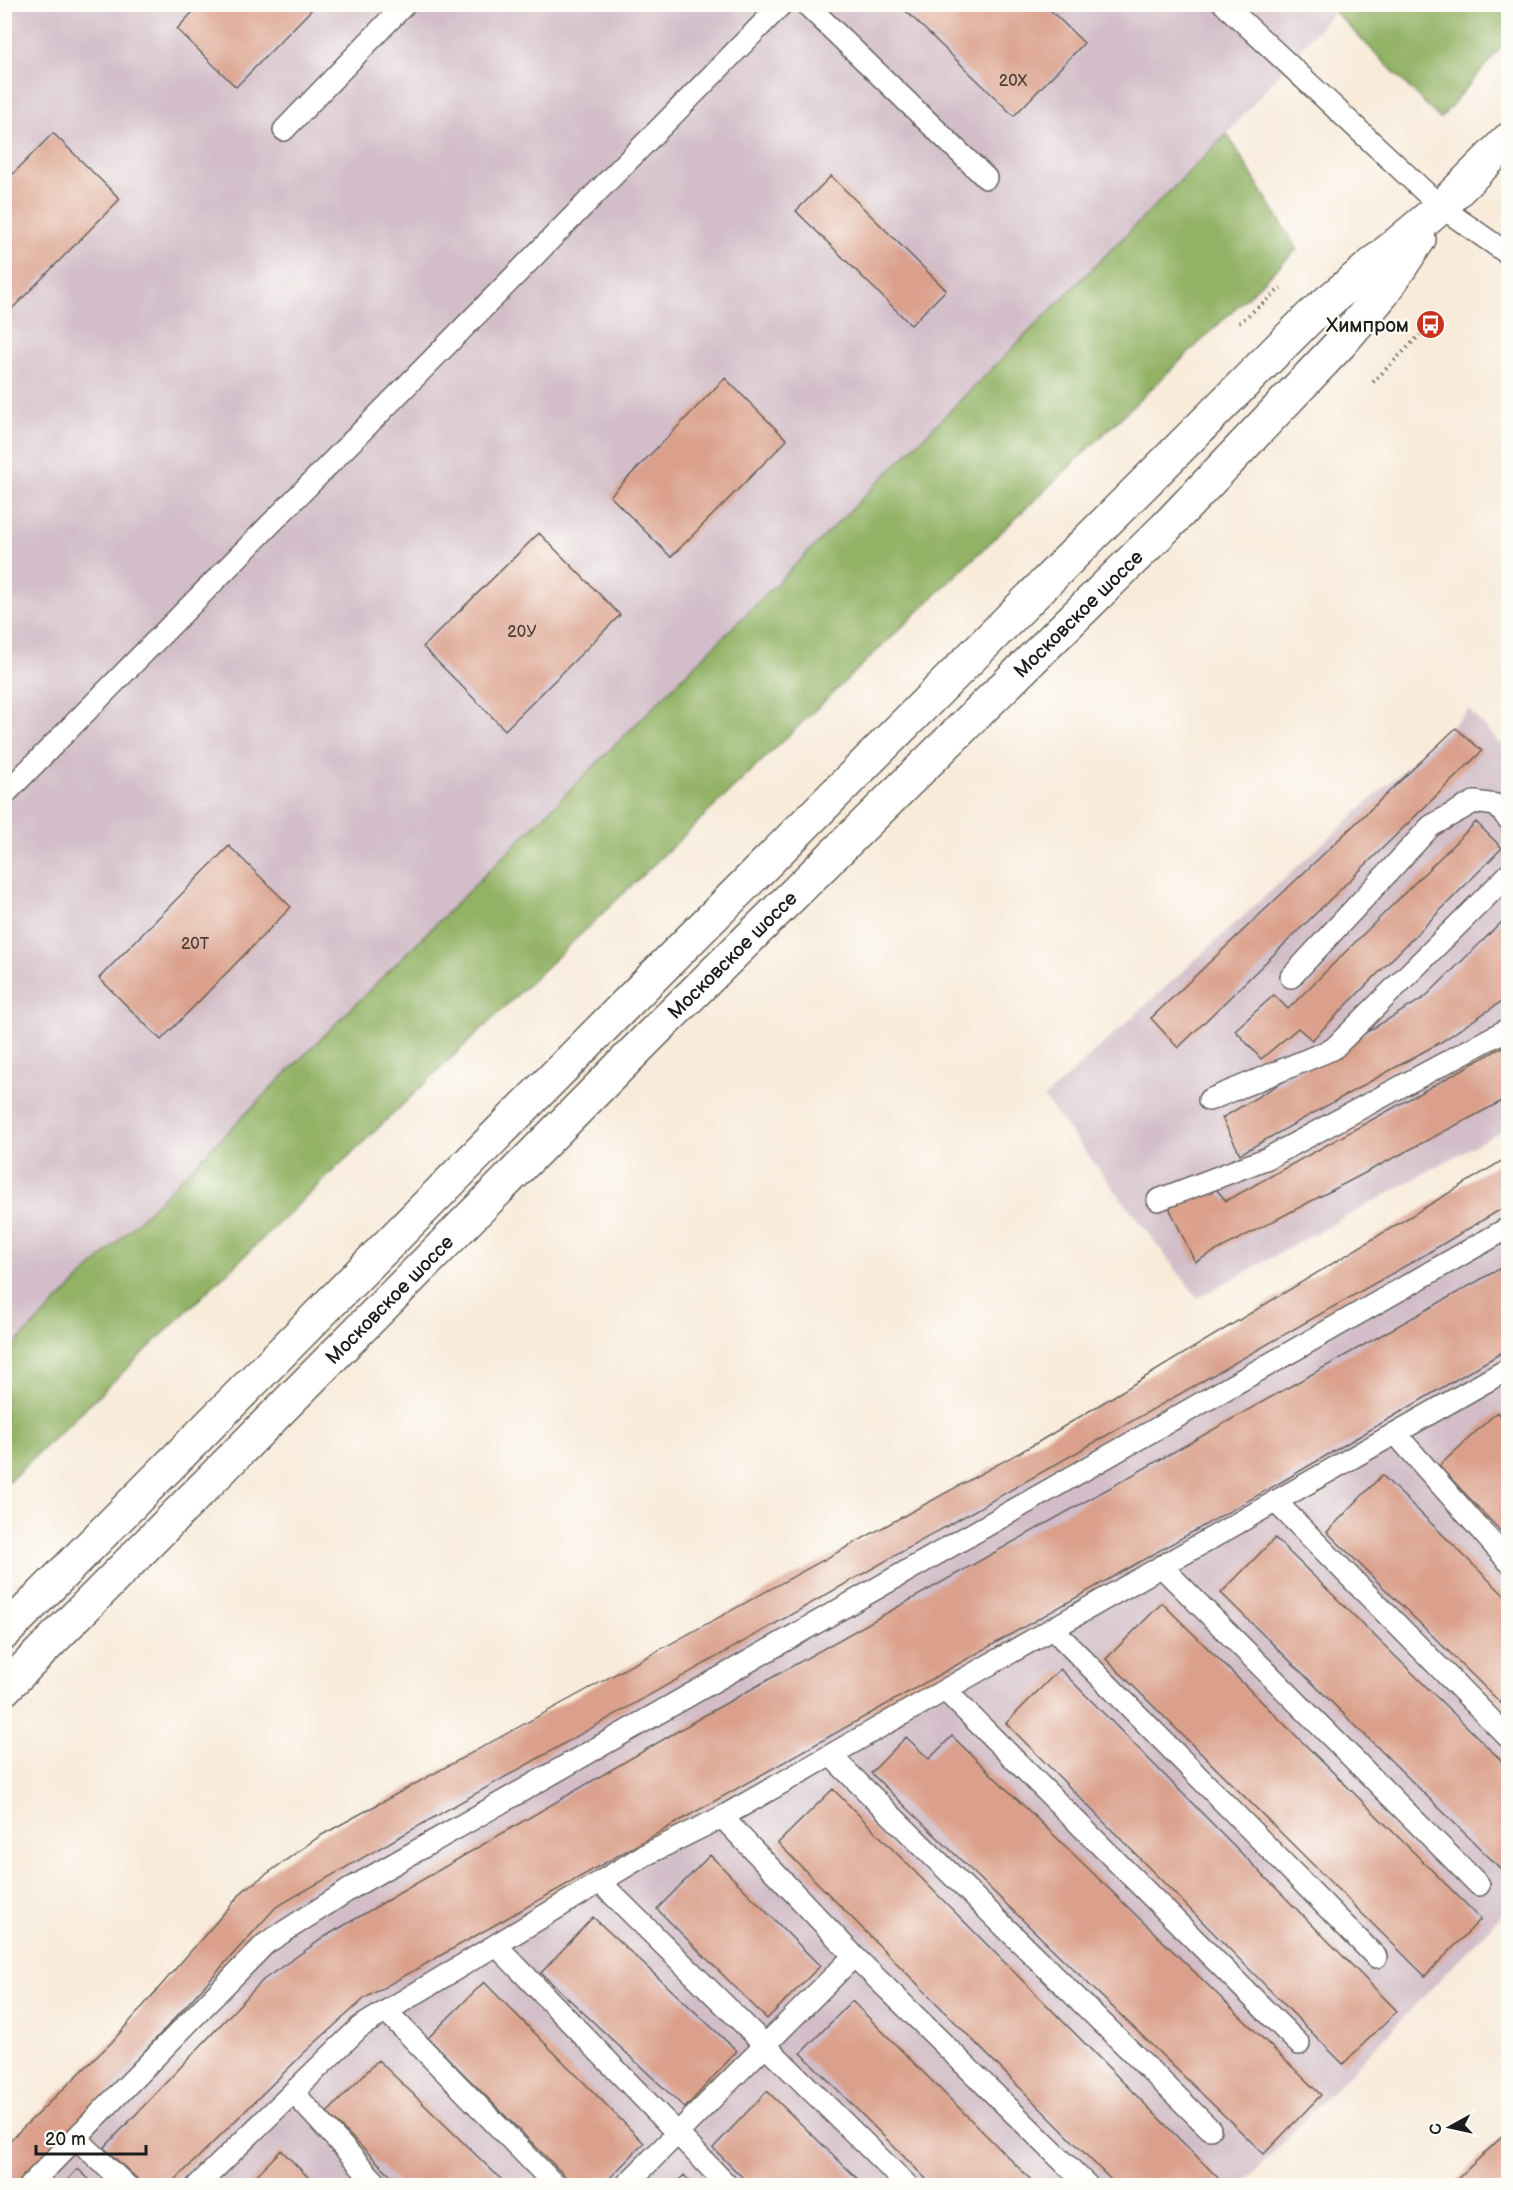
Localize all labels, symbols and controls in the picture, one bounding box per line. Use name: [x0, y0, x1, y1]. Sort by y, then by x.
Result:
house number: 20Х: [999, 72, 1028, 91]
bus stop icon: Химпром: [1414, 309, 1446, 341]
place label: Химпром: [1326, 314, 1409, 338]
street label: Московское шоссе: [1009, 545, 1149, 683]
house number: 20У: [507, 623, 537, 642]
street label: Московское шоссе: [663, 887, 803, 1025]
house number: 20Т: [181, 935, 210, 954]
street label: Московское шоссе: [321, 1231, 459, 1370]
north arrow: [1420, 2097, 1480, 2157]
scale bar: [36, 2118, 146, 2156]
text: С: [1426, 2122, 1447, 2136]
text: 20 m: [45, 2129, 86, 2150]

